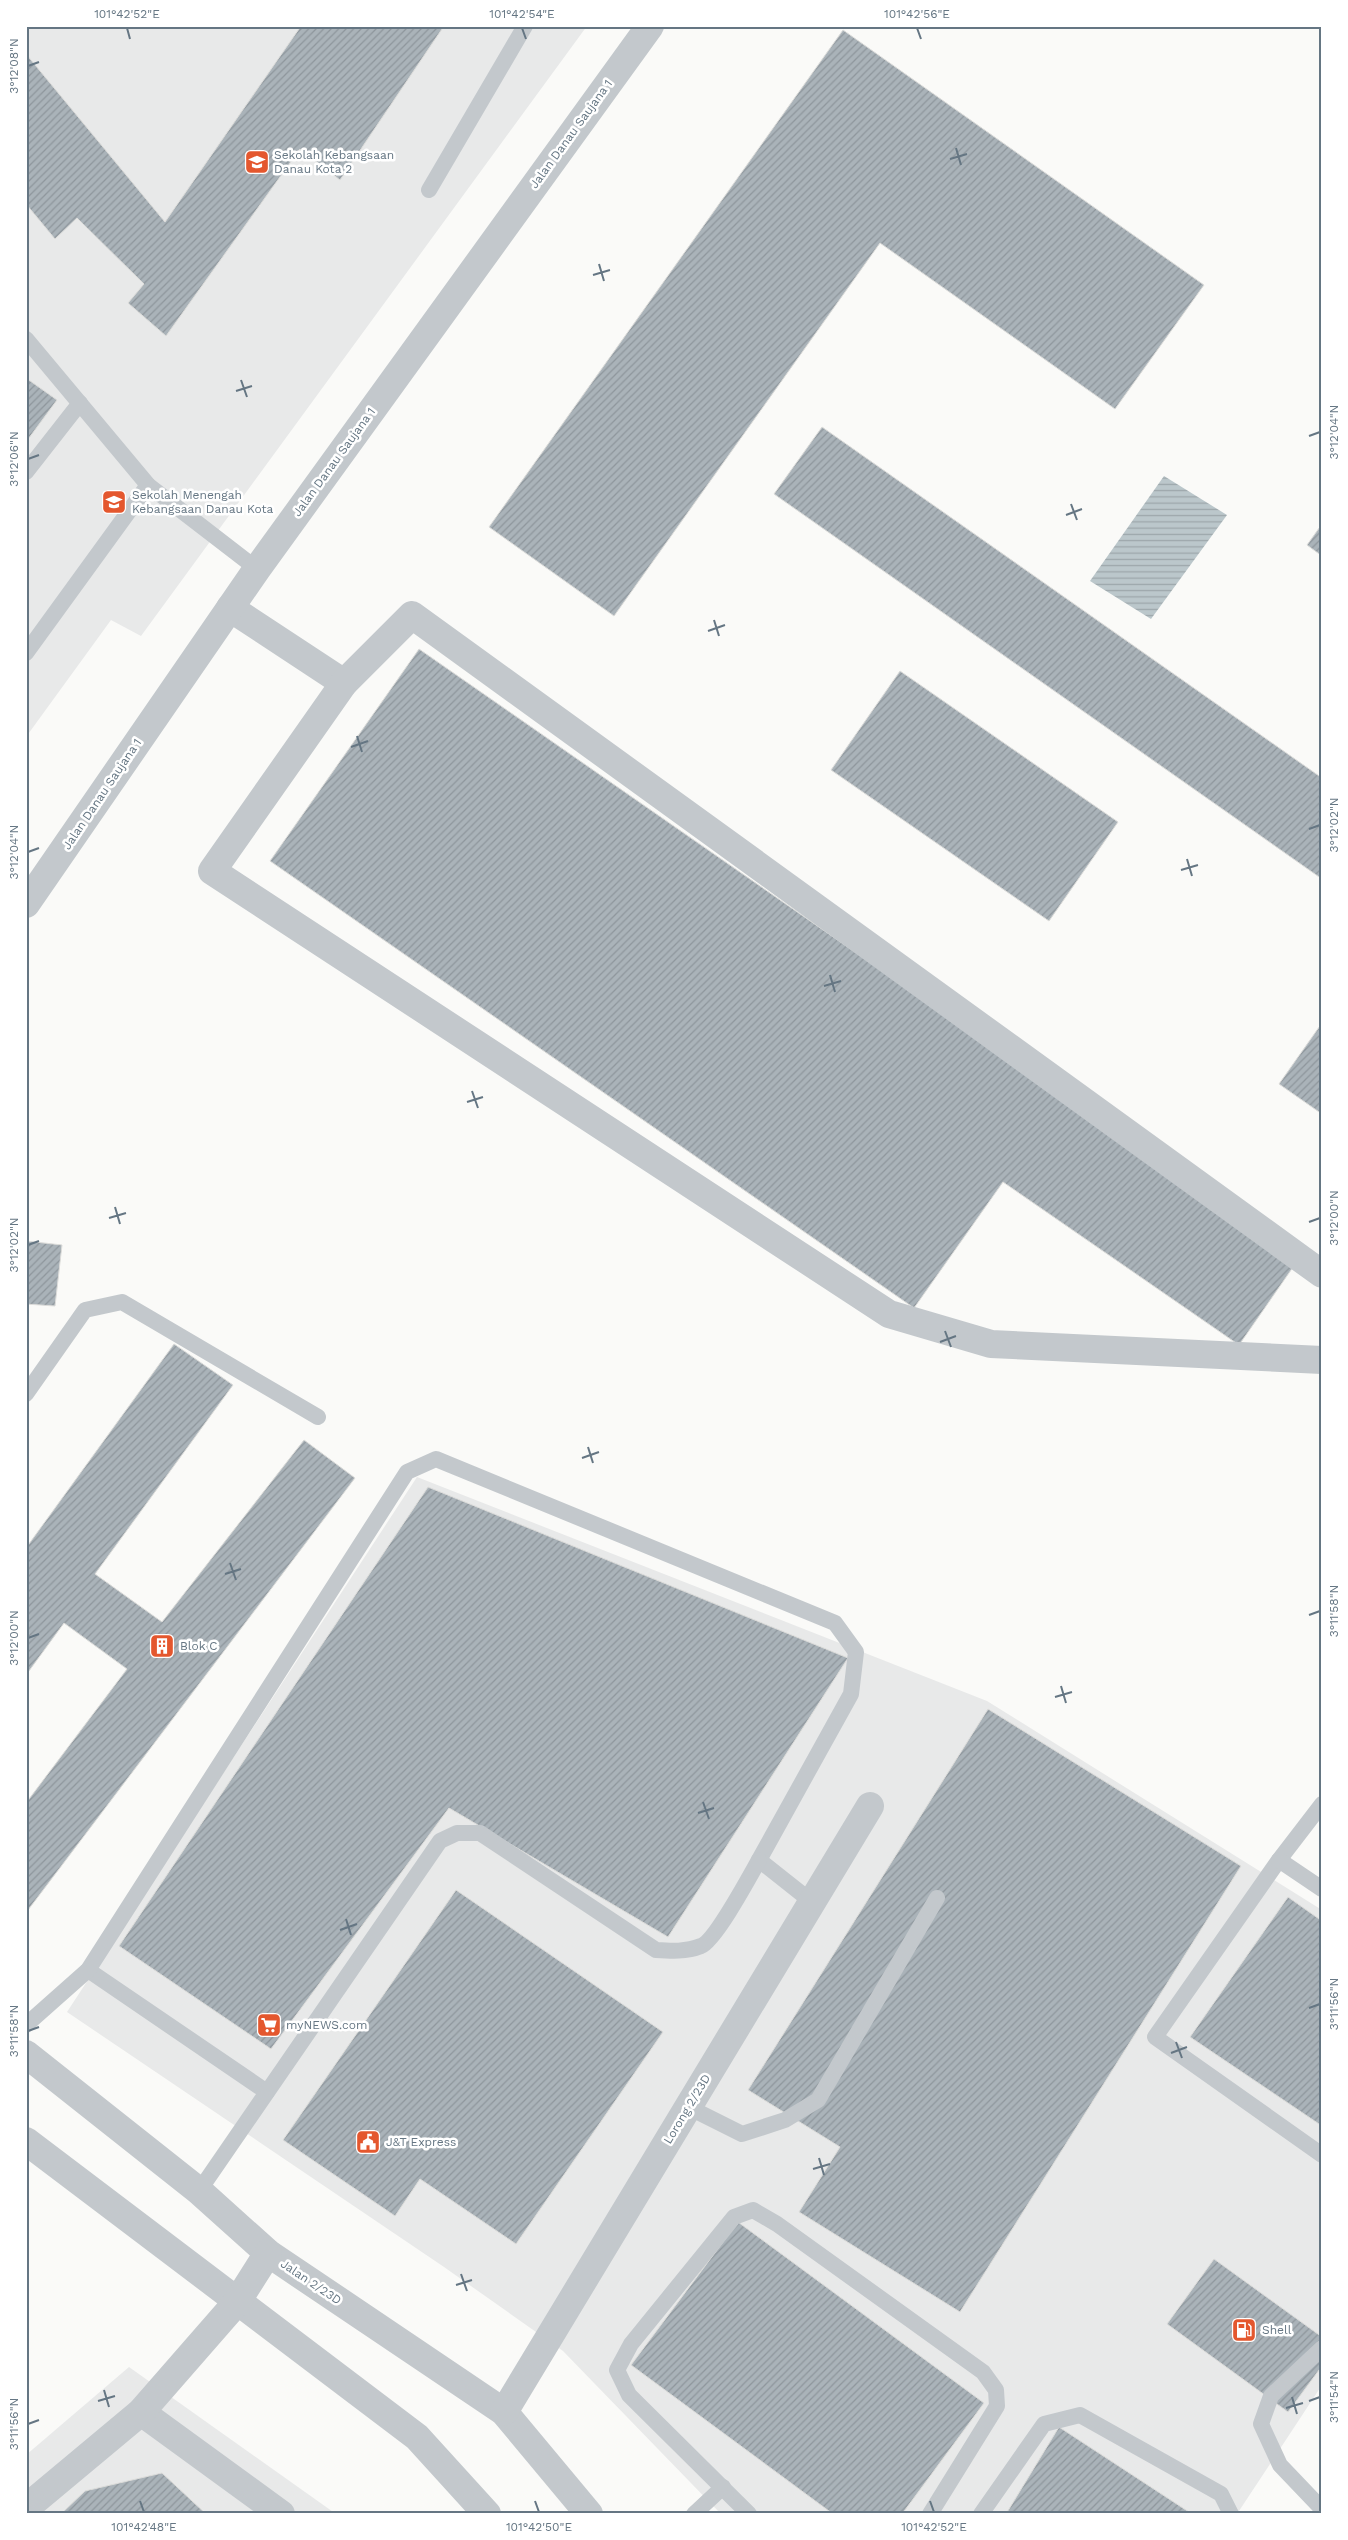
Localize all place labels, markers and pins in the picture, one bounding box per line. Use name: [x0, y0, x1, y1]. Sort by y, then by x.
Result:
place label: Sekolah Kebangsaan Danau Kota 2: [274, 148, 394, 176]
school or university icon: Sekolah Kebangsaan Danau Kota 2: [244, 149, 270, 175]
place label: Sekolah Menengah Kebangsaan Danau Kota: [132, 488, 273, 516]
school or university icon: Sekolah Menengah Kebangsaan Danau Kota: [101, 489, 127, 515]
building icon: Blok C: [149, 1633, 175, 1659]
place label: Blok C: [180, 1639, 218, 1653]
supermarket icon: myNEWS.com: [256, 2012, 282, 2038]
place label: myNEWS.com: [286, 2018, 367, 2032]
public building icon: J&T Express: [355, 2129, 381, 2155]
place label: J&T Express: [386, 2135, 456, 2149]
fuel station icon: Shell: [1231, 2317, 1257, 2343]
place label: Shell: [1262, 2323, 1292, 2337]

